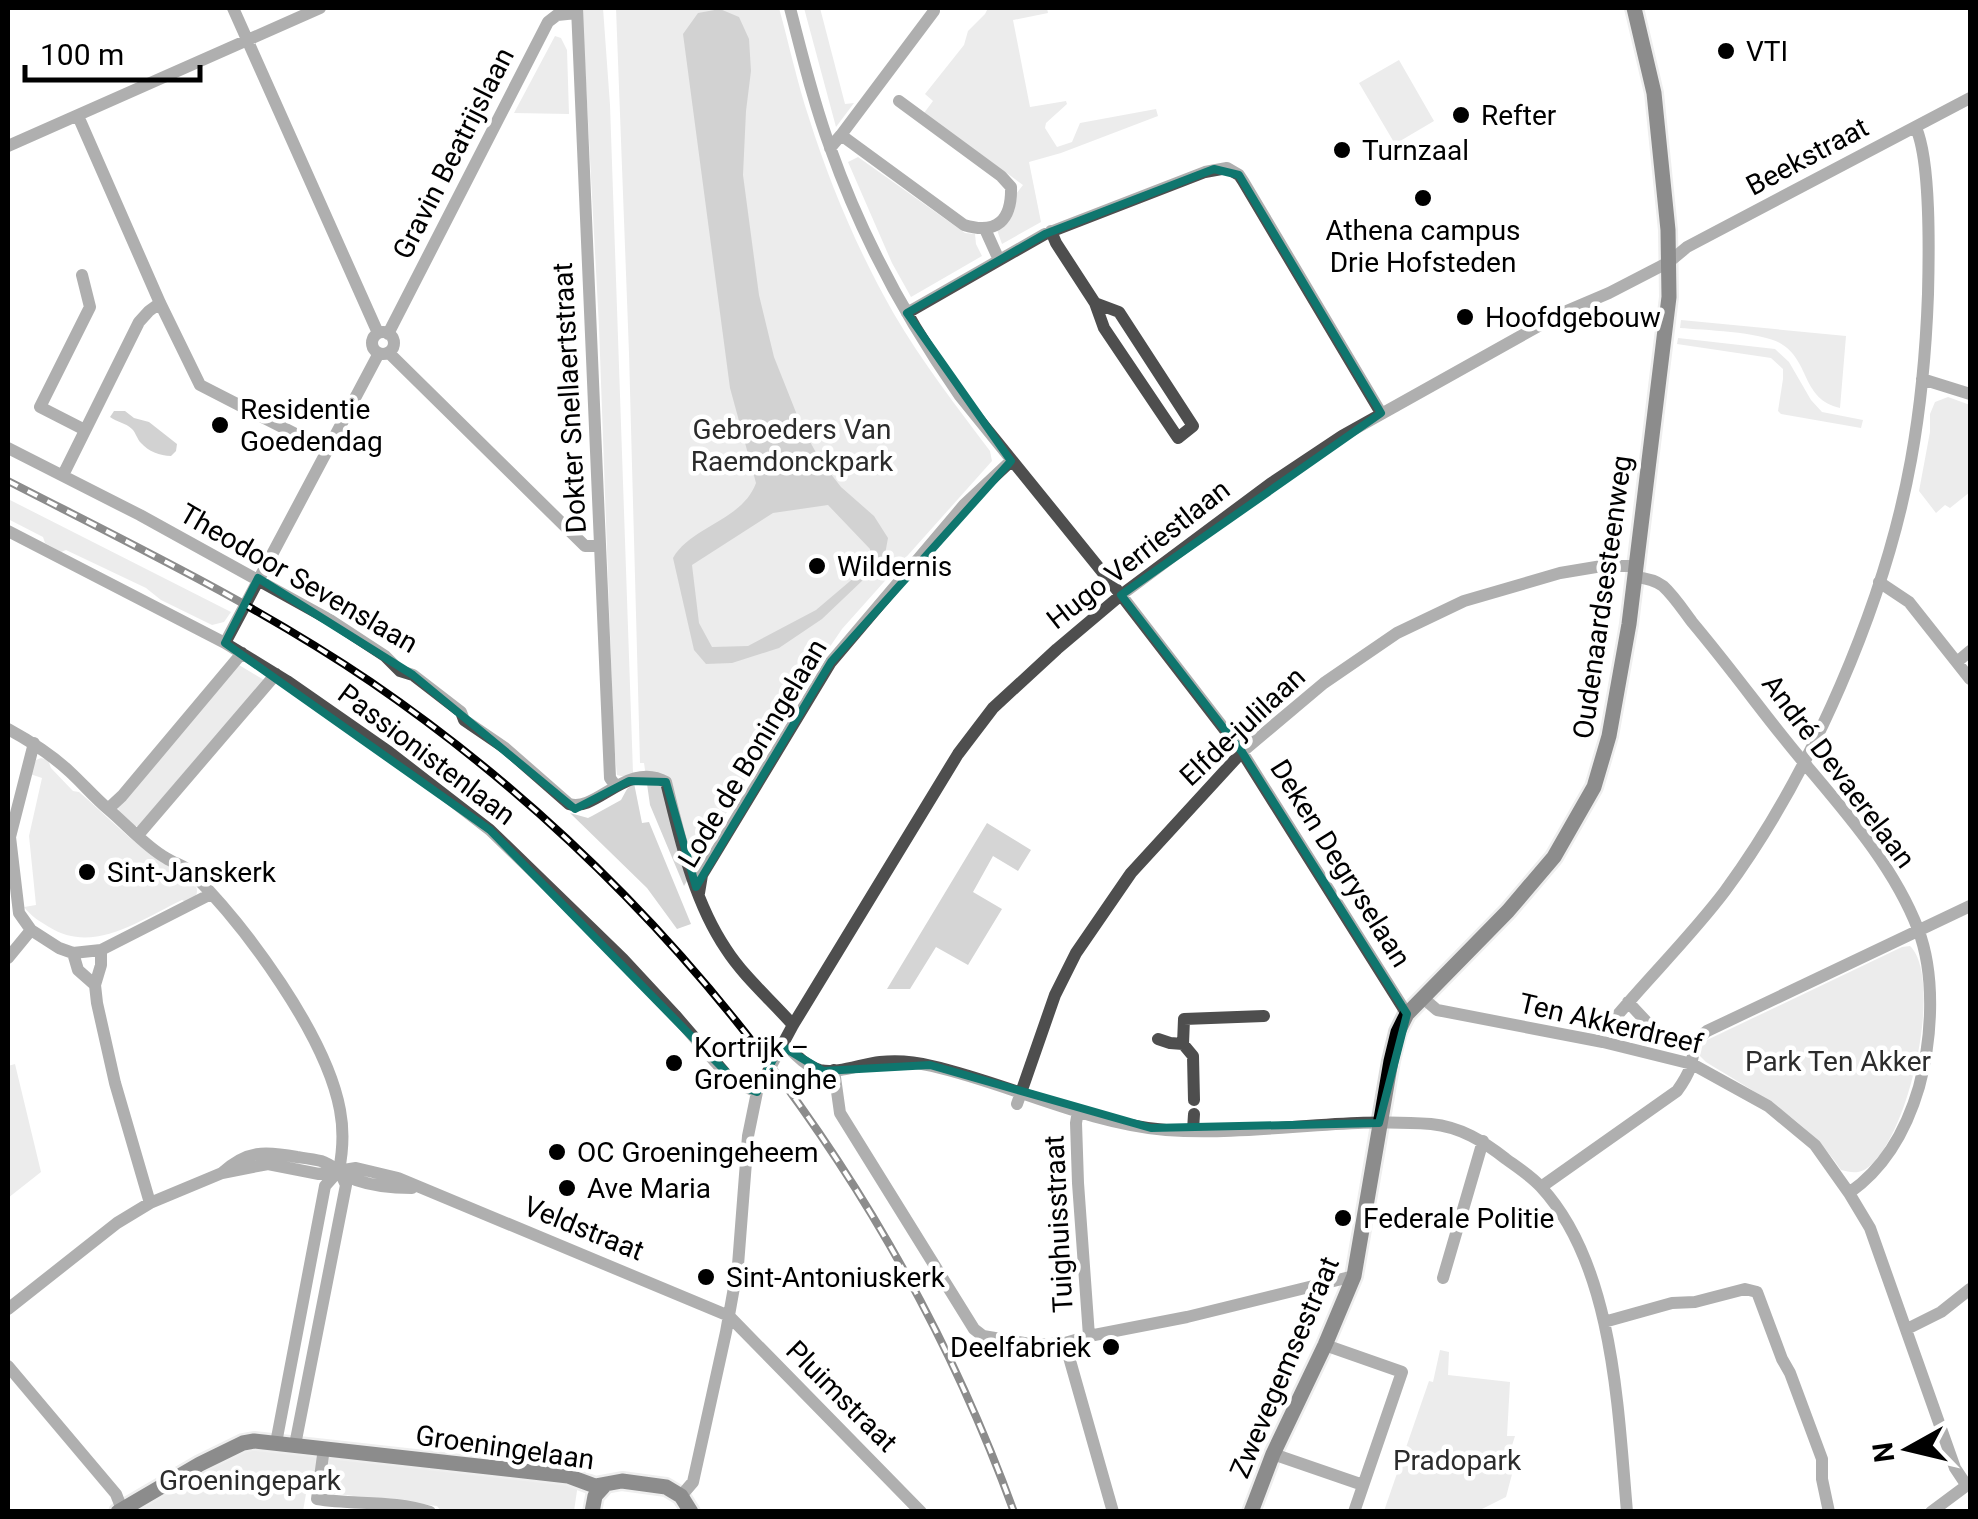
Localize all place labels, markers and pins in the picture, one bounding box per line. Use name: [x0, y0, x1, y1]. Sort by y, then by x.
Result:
place label: VTI: [1746, 35, 1788, 68]
marker: VTI: [1715, 40, 1737, 62]
place label: Refter: [1481, 99, 1557, 132]
marker: Refter: [1450, 104, 1472, 126]
place label: Turnzaal: [1362, 134, 1469, 167]
marker: Turnzaal: [1331, 139, 1353, 161]
marker: Athena campus Drie Hofsteden: [1412, 187, 1434, 209]
place label: Athena campus Drie Hofsteden: [1325, 214, 1521, 279]
place label: Hoofdgebouw: [1485, 301, 1661, 334]
marker: Hoofdgebouw: [1454, 306, 1476, 328]
place label: Residentie Goedendag: [240, 393, 383, 458]
marker: Residentie Goedendag: [209, 414, 231, 436]
place label: Wildernis: [837, 550, 952, 583]
marker: Wildernis: [806, 555, 828, 577]
place label: Sint-Janskerk: [107, 856, 277, 889]
marker: Sint-Janskerk: [76, 861, 98, 883]
place label: Kortrijk – Groeninghe: [694, 1031, 837, 1096]
marker: Kortrijk – Groeninghe: [663, 1052, 685, 1074]
place label: OC Groeningeheem: [577, 1136, 819, 1169]
marker: OC Groeningeheem: [546, 1141, 568, 1163]
place label: Ave Maria: [587, 1172, 711, 1205]
marker: Ave Maria: [556, 1177, 578, 1199]
place label: Federale Politie: [1363, 1202, 1554, 1235]
marker: Federale Politie: [1332, 1207, 1354, 1229]
place label: Sint-Antoniuskerk: [726, 1261, 946, 1294]
marker: Sint-Antoniuskerk: [695, 1266, 717, 1288]
place label: Deelfabriek: [950, 1331, 1092, 1364]
marker: Deelfabriek: [1100, 1336, 1122, 1358]

